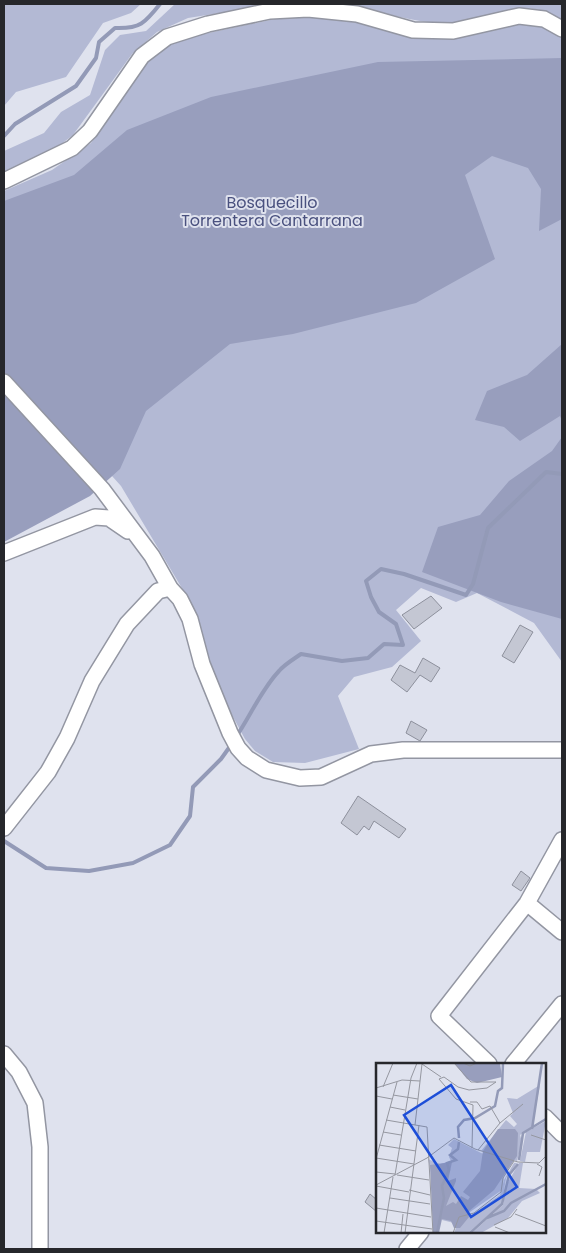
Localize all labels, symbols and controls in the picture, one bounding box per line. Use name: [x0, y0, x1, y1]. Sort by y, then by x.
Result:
park label: Bosquecillo Torrentera Cantarrana: [181, 191, 363, 232]
inset map: [376, 1063, 546, 1233]

